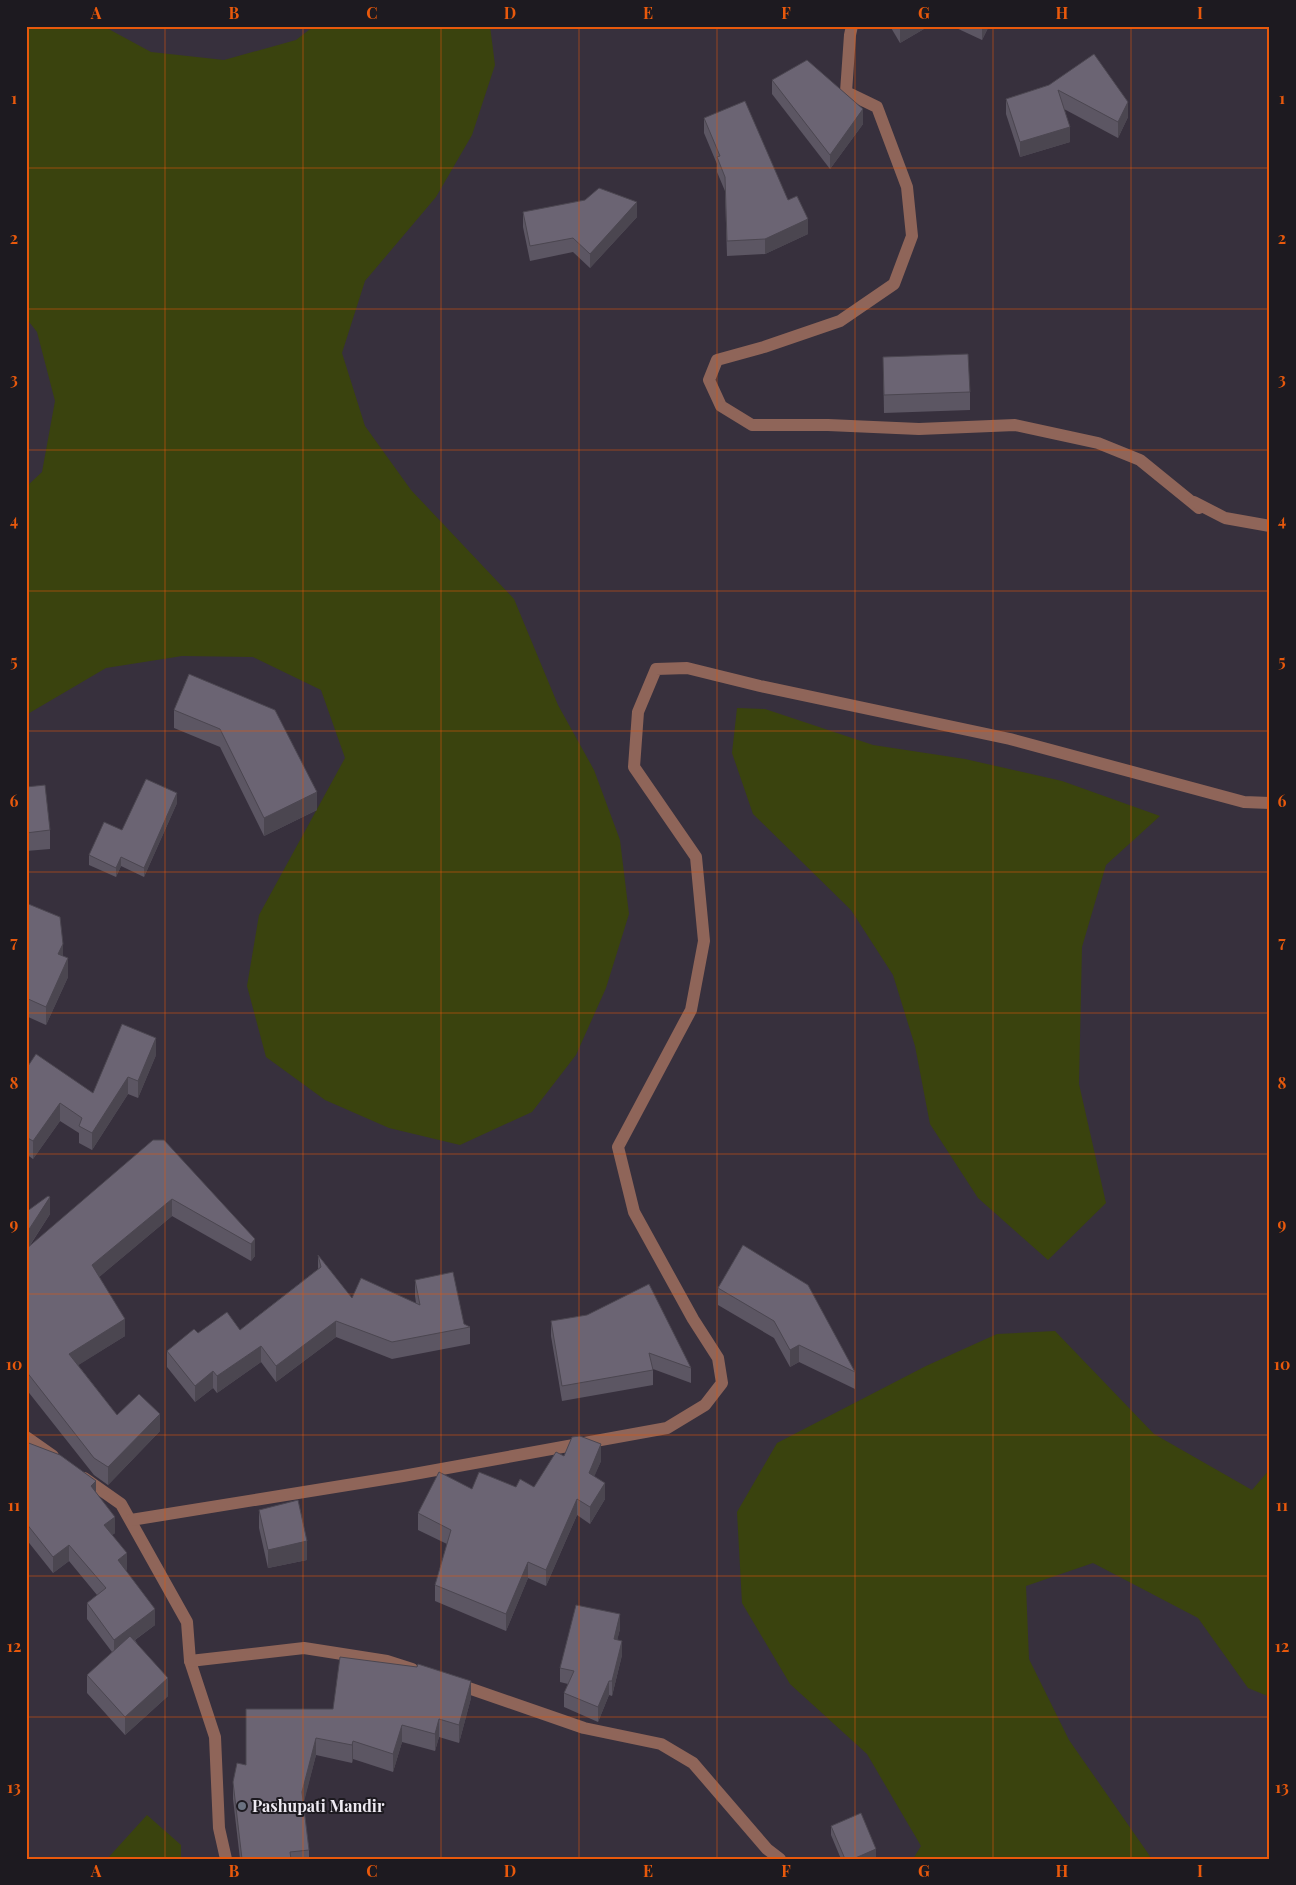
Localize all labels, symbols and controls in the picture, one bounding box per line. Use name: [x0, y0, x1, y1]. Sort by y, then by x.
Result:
text: A: [90, 2, 102, 23]
text: B: [229, 2, 240, 23]
text: C: [366, 2, 378, 23]
text: D: [504, 2, 516, 23]
text: E: [643, 2, 653, 23]
text: F: [781, 2, 791, 23]
text: G: [918, 2, 930, 23]
text: H: [1056, 2, 1069, 23]
text: I: [1197, 2, 1203, 23]
text: 1: [11, 87, 17, 108]
text: 1: [1279, 87, 1285, 108]
text: 2: [10, 227, 18, 248]
text: 2: [1278, 227, 1286, 248]
text: 3: [10, 368, 18, 389]
text: 3: [1278, 368, 1286, 389]
text: 4: [10, 509, 18, 530]
text: 4: [1278, 509, 1286, 530]
text: 5: [10, 650, 18, 671]
text: 5: [1278, 650, 1286, 671]
text: 6: [10, 790, 19, 811]
text: 6: [1278, 790, 1287, 811]
text: 7: [10, 931, 18, 952]
text: 7: [1278, 931, 1286, 952]
text: 8: [10, 1072, 19, 1093]
text: 8: [1278, 1072, 1287, 1093]
text: 9: [10, 1213, 19, 1234]
text: 9: [1278, 1213, 1287, 1234]
text: 10: [6, 1353, 22, 1374]
text: 10: [1274, 1353, 1290, 1374]
text: 11: [8, 1494, 20, 1515]
text: 11: [1276, 1494, 1288, 1515]
text: 12: [7, 1635, 21, 1656]
text: 12: [1275, 1635, 1289, 1656]
text: 13: [7, 1776, 21, 1797]
text: 13: [1275, 1776, 1289, 1797]
place label: Pashupati Mandir: [252, 1795, 385, 1816]
marker: Pashupati Mandir: [236, 1800, 248, 1812]
text: A: [90, 1860, 102, 1881]
text: B: [229, 1860, 240, 1881]
text: C: [366, 1860, 378, 1881]
text: D: [504, 1860, 516, 1881]
text: E: [643, 1860, 653, 1881]
text: F: [781, 1860, 791, 1881]
text: G: [918, 1860, 930, 1881]
text: H: [1056, 1860, 1069, 1881]
text: I: [1197, 1860, 1203, 1881]

